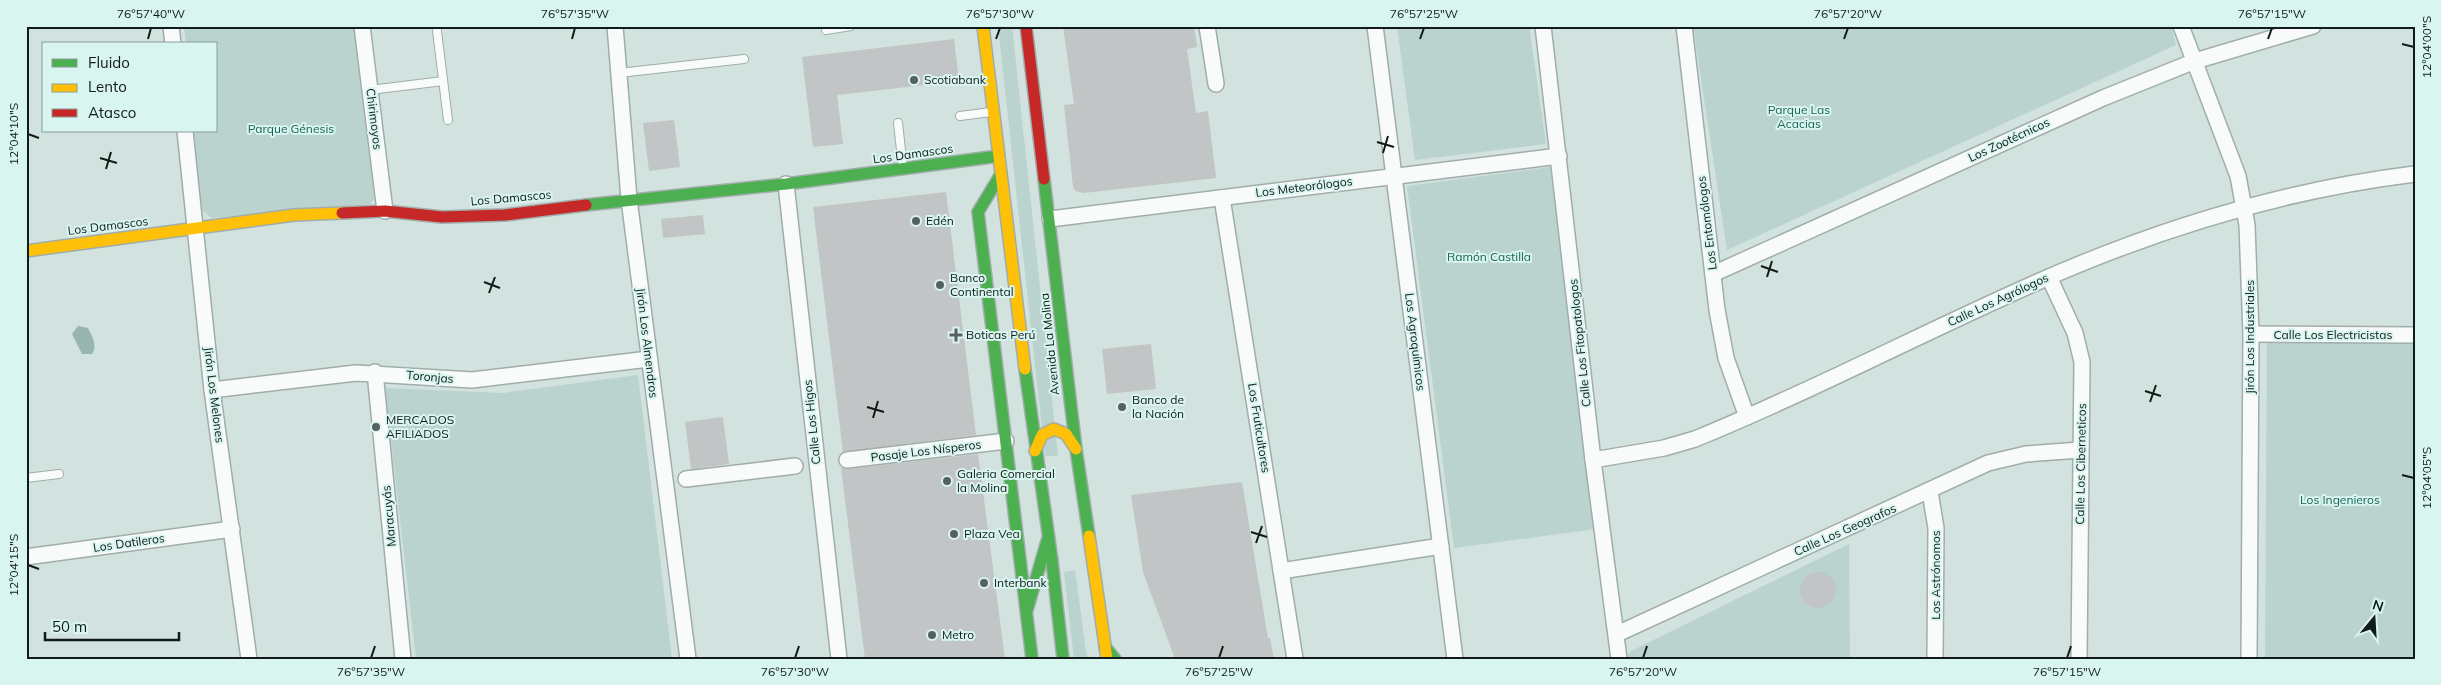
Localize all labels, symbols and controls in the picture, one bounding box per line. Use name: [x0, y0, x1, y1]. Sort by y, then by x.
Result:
text: 76°57'40"W: [117, 6, 185, 21]
text: 76°57'35"W: [541, 6, 609, 21]
text: 76°57'30"W: [966, 6, 1034, 21]
text: 76°57'25"W: [1390, 6, 1458, 21]
text: 76°57'20"W: [1814, 6, 1882, 21]
text: 76°57'15"W: [2238, 6, 2306, 21]
text: 12°04'00"S: [2419, 16, 2434, 78]
legend: [42, 42, 218, 132]
text: Fluido: [88, 53, 130, 72]
place label: Scotiabank: [924, 72, 987, 87]
marker: Scotiabank: [908, 74, 920, 86]
text: Lento: [88, 77, 127, 96]
street label: Chirimoyos: [363, 87, 386, 151]
park label: Parque Las Acacias: [1768, 102, 1830, 131]
text: 12°04'10"S: [6, 103, 21, 165]
text: Atasco: [88, 103, 136, 122]
street label: Los Zootécnicos: [1966, 114, 2052, 165]
park label: Parque Génesis: [248, 121, 334, 136]
street label: Los Damascos: [872, 140, 954, 167]
street label: Los Meteorólogos: [1255, 173, 1353, 200]
street label: Los Entomólogos: [1693, 175, 1720, 271]
street label: Los Damascos: [470, 187, 552, 208]
street label: Los Damascos: [67, 213, 149, 238]
place label: Edén: [926, 213, 954, 228]
marker: Edén: [910, 215, 922, 227]
park label: Ramón Castilla: [1447, 249, 1531, 264]
place label: Banco Continental: [950, 270, 1014, 299]
street label: Calle Los Agrólogos: [1945, 270, 2051, 330]
street label: Calle Los Fitopatologos: [1565, 278, 1594, 408]
marker: Banco Continental: [934, 279, 946, 291]
street label: Jirón Los Industriales: [2242, 280, 2257, 394]
street label: Jirón Los Almendros: [633, 287, 662, 399]
street label: Avenida La Molina: [1037, 292, 1062, 396]
street label: Los Agroquímicos: [1402, 292, 1429, 392]
place label: Boticas Perú: [966, 327, 1036, 342]
street label: Calle Los Electricistas: [2274, 327, 2392, 342]
marker: Boticas Perú: [950, 329, 962, 341]
street label: Jirón Los Melones: [201, 346, 228, 444]
street label: Toronjas: [406, 367, 454, 386]
street label: Calle Los Higos: [800, 379, 823, 465]
street label: Los Fruticultores: [1245, 382, 1274, 474]
place label: Banco de la Nación: [1132, 392, 1184, 421]
marker: Banco de la Nación: [1116, 401, 1128, 413]
street label: Calle Los Ciberneticos: [2072, 403, 2089, 525]
place label: MERCADOS AFILIADOS: [386, 412, 454, 441]
marker: MERCADOS AFILIADOS: [370, 421, 382, 433]
street label: Pasaje Los Nísperos: [870, 436, 982, 465]
text: 12°04'05"S: [2419, 447, 2434, 509]
place label: Galeria Comercial la Molina: [957, 466, 1055, 495]
marker: Galeria Comercial la Molina: [941, 475, 953, 487]
street label: Maracuyás: [378, 485, 399, 547]
park label: Los Ingenieros: [2300, 492, 2380, 507]
street label: Calle Los Geografos: [1791, 500, 1898, 559]
place label: Plaza Vea: [964, 526, 1020, 541]
marker: Plaza Vea: [948, 528, 960, 540]
street label: Los Datileros: [92, 530, 166, 555]
street label: Los Astrónomos: [1928, 530, 1943, 620]
text: 12°04'15"S: [6, 534, 21, 596]
place label: Interbank: [994, 575, 1048, 590]
marker: Interbank: [978, 577, 990, 589]
north arrow: [2348, 592, 2398, 642]
text: N: [2370, 595, 2386, 616]
scale bar: [45, 610, 179, 642]
text: 50 m: [52, 617, 87, 636]
place label: Metro: [942, 627, 974, 642]
marker: Metro: [926, 629, 938, 641]
text: 76°57'35"W: [337, 664, 405, 679]
text: 76°57'30"W: [761, 664, 829, 679]
text: 76°57'25"W: [1185, 664, 1253, 679]
text: 76°57'20"W: [1609, 664, 1677, 679]
text: 76°57'15"W: [2033, 664, 2101, 679]

